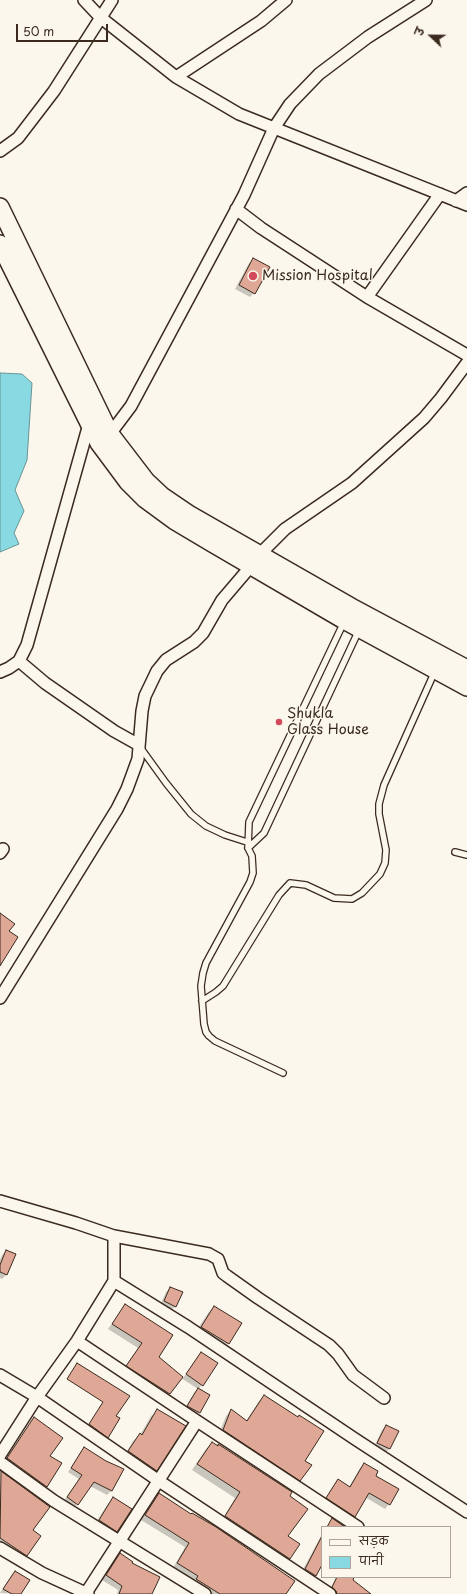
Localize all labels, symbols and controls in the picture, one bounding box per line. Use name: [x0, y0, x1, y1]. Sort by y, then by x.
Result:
scale bar: [18, 16, 110, 42]
north arrow: [411, 16, 451, 56]
text: 50 m: [23, 22, 54, 40]
text: उ: [410, 25, 429, 38]
place label: Mission Hospital: [262, 268, 373, 284]
marker: Mission Hospital: [247, 270, 259, 282]
place label: Shukla Glass House: [287, 706, 369, 738]
marker: Shukla Glass House: [274, 717, 284, 727]
legend: [321, 1526, 451, 1578]
text: सड़क: [359, 1531, 389, 1549]
text: पानी: [359, 1551, 384, 1569]

